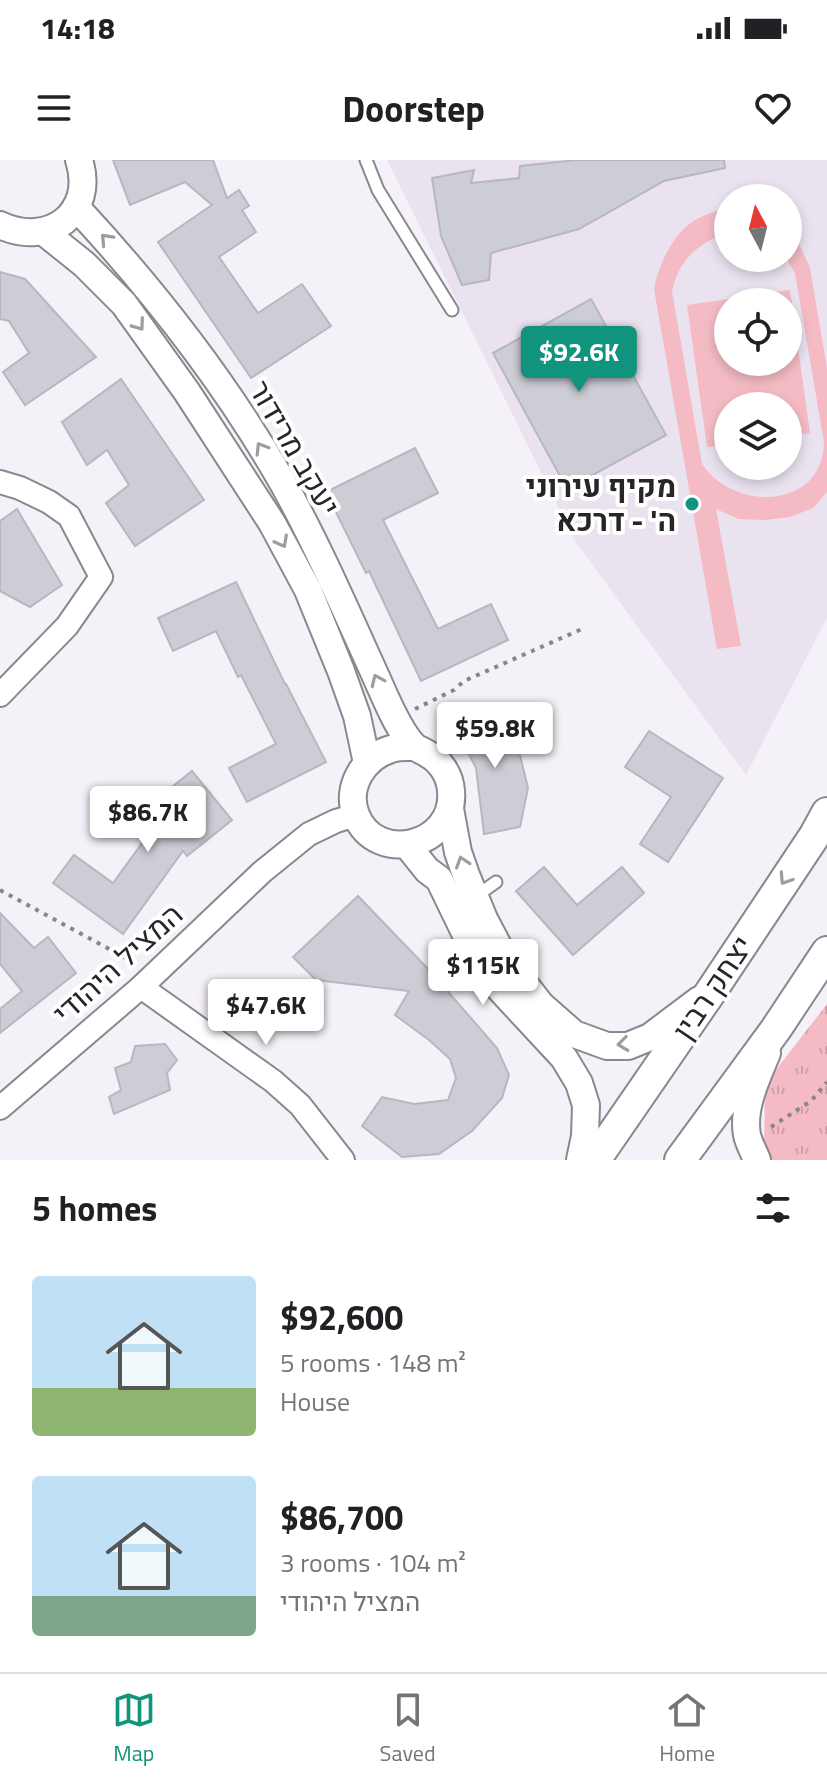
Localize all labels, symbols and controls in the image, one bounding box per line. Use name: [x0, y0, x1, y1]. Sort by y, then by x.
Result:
text: 14:18: [40, 5, 115, 51]
text: Doorstep: [342, 81, 485, 136]
icon: menu: [32, 86, 76, 130]
icon: heart: [751, 86, 795, 130]
north arrow: [714, 184, 802, 272]
map controls: [714, 184, 802, 480]
one-way arrow: [101, 234, 115, 249]
button: locate: [714, 288, 802, 376]
one-way arrow: [129, 316, 144, 331]
pin: $92.6K: [514, 326, 644, 394]
text: $92.6K: [539, 332, 619, 371]
street label: יעקב מרידור: [238, 371, 352, 524]
button: layers: [714, 392, 802, 480]
one-way arrow: [255, 442, 270, 456]
place label: מקיף עירוני ה' - דרכא: [526, 463, 676, 543]
marker: מקיף עירוני ה' - דרכא: [683, 495, 701, 513]
one-way arrow: [272, 533, 288, 548]
one-way arrow: [371, 673, 387, 688]
pin: $59.8K: [430, 702, 560, 770]
text: $59.8K: [455, 708, 535, 747]
pin: $86.7K: [83, 786, 213, 854]
text: $86.7K: [108, 792, 188, 831]
one-way arrow: [455, 856, 471, 870]
one-way arrow: [780, 871, 795, 885]
street label: המציל היהודי: [42, 892, 193, 1035]
street label: יצחק רבין: [660, 926, 764, 1049]
pin: $115K: [427, 939, 539, 1007]
text: $115K: [446, 945, 520, 984]
pin: $47.6K: [201, 979, 331, 1047]
text: $47.6K: [226, 985, 306, 1024]
one-way arrow: [616, 1035, 630, 1052]
text: 5 homes: [32, 1182, 157, 1234]
icon: filters: [751, 1186, 795, 1230]
text: $92,600: [280, 1291, 403, 1343]
icon: home: [96, 1308, 192, 1404]
text: 5 rooms · 148 m²: [280, 1343, 466, 1382]
text: House: [280, 1382, 350, 1421]
text: $86,700: [280, 1491, 403, 1543]
icon: home: [96, 1508, 192, 1604]
text: 3 rooms · 104 m²: [280, 1543, 466, 1582]
text: המציל היהודי: [280, 1582, 420, 1621]
tab: Map: [112, 1688, 156, 1770]
tab: Saved: [380, 1688, 436, 1770]
tab: Home: [659, 1688, 715, 1770]

